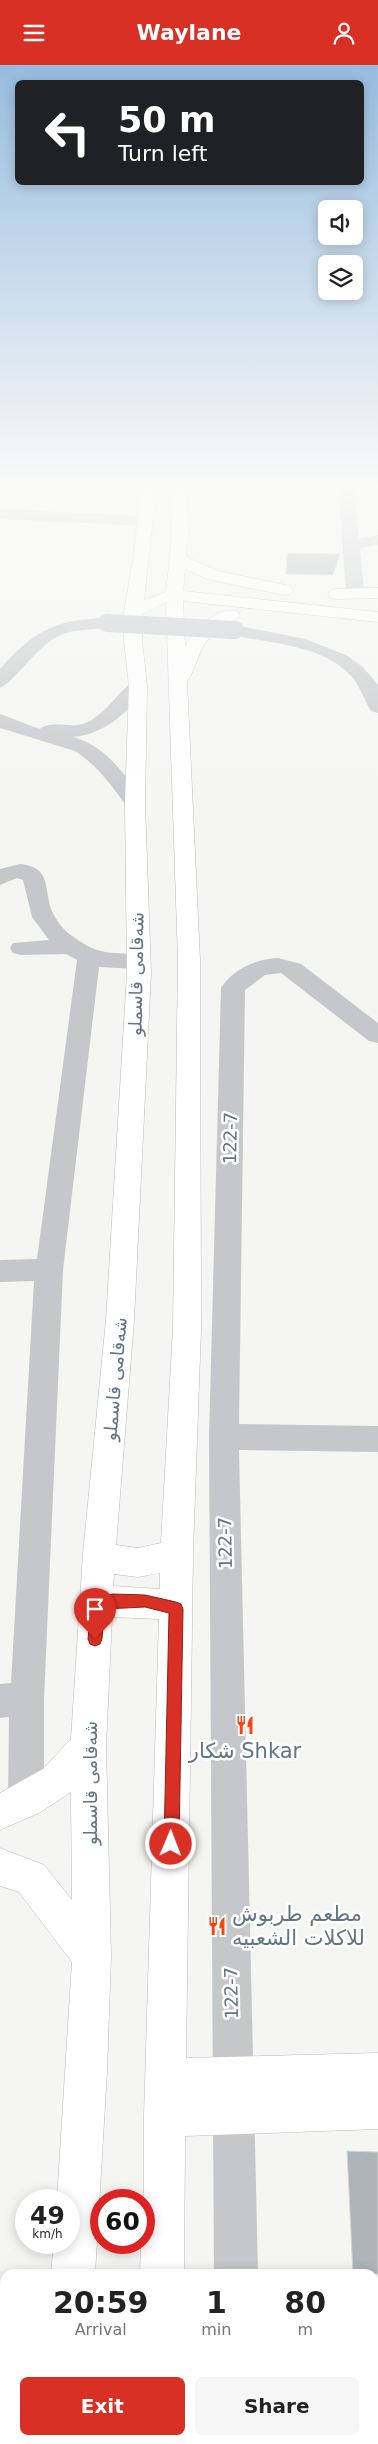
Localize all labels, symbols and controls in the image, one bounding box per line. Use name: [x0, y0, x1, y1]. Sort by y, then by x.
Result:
icon: menu: [20, 19, 48, 47]
icon: person: [330, 19, 358, 47]
text: Waylane: [137, 20, 241, 45]
icon: left: [35, 100, 100, 165]
text: 50 m: [118, 100, 215, 140]
text: Turn left: [118, 141, 207, 166]
map controls: [318, 200, 363, 300]
button: sound: [318, 200, 363, 245]
button: layers: [318, 255, 363, 300]
street label: شەقامی قاسملو: [124, 912, 149, 1037]
street label: 122-7: [219, 1112, 241, 1164]
street label: شەقامی قاسملو: [99, 1316, 132, 1443]
street label: 122-7: [214, 1517, 236, 1569]
pin: [74, 1588, 116, 1639]
icon: arrive: [81, 1595, 109, 1623]
restaurant icon: شکار Shkar: [234, 1714, 256, 1736]
street label: شەقامی قاسملو: [80, 1721, 102, 1846]
place label: شکار Shkar: [188, 1739, 302, 1763]
position arrow: [144, 1817, 196, 1869]
place label: مطعم طربوش للاكلات الشعبيه: [232, 1902, 365, 1950]
restaurant icon: مطعم طربوش للاكلات الشعبيه: [206, 1915, 228, 1937]
street label: 122-7: [220, 1967, 242, 2019]
speed limit sign: 60: [90, 2189, 155, 2254]
text: 49: [30, 2201, 65, 2230]
text: km/h: [32, 2227, 63, 2241]
text: 20:59: [53, 2285, 148, 2320]
text: 1: [206, 2285, 227, 2320]
text: 80: [284, 2285, 326, 2320]
text: Arrival: [75, 2320, 127, 2339]
text: min: [201, 2320, 231, 2339]
text: m: [297, 2320, 313, 2339]
button: Exit: [20, 2377, 185, 2435]
button: Share: [195, 2377, 359, 2435]

